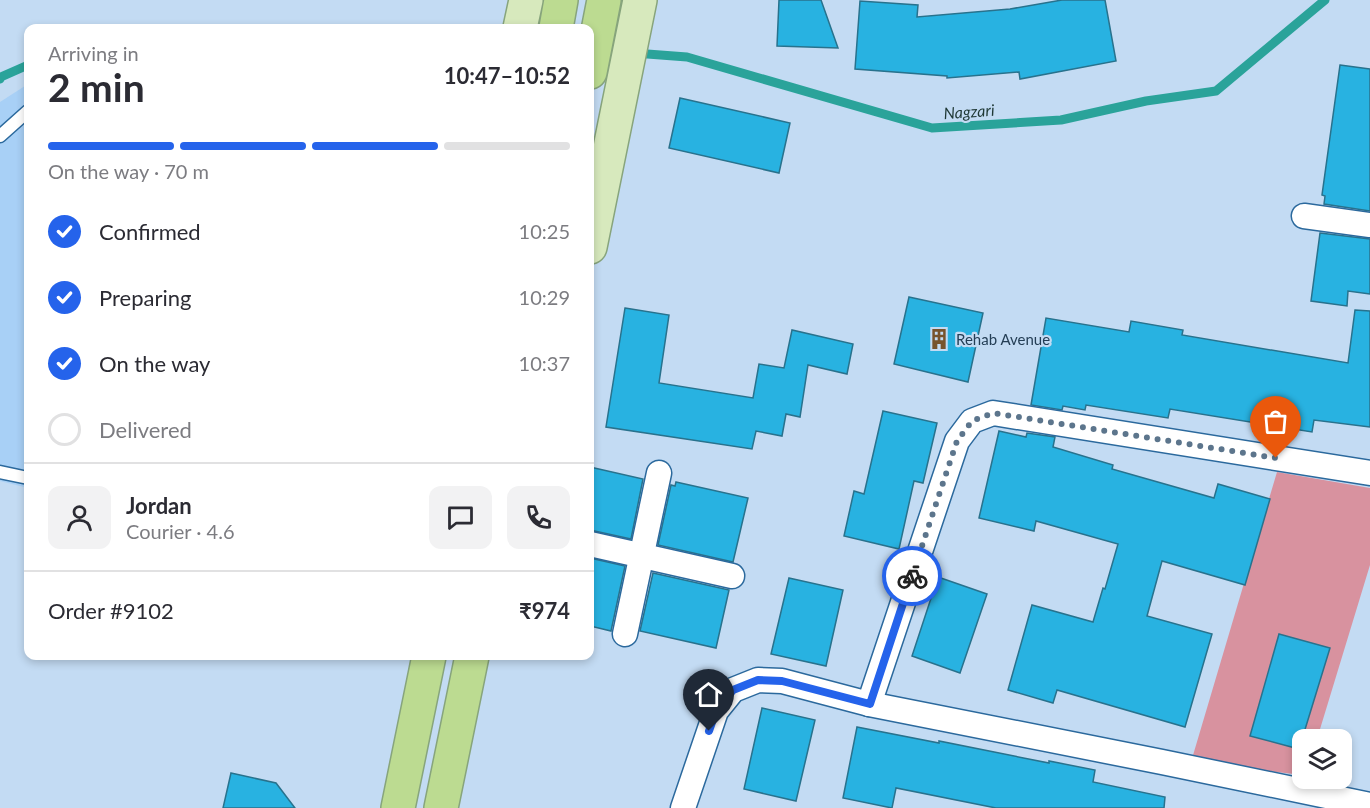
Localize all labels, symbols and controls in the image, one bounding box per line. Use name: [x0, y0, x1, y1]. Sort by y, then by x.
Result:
text: Arriving in: [48, 41, 139, 65]
text: 10:47–10:52: [444, 62, 570, 89]
text: 2 min: [48, 64, 145, 110]
water label: Nagzari: [943, 100, 995, 122]
text: On the way · 70 m: [48, 159, 209, 183]
icon: check: [48, 215, 81, 248]
text: Confirmed: [99, 218, 201, 245]
text: 10:25: [519, 219, 570, 243]
icon: check: [48, 281, 81, 314]
text: Preparing: [99, 284, 191, 311]
text: 10:29: [519, 285, 570, 309]
building icon: Rehab Avenue: [927, 327, 951, 351]
place label: Rehab Avenue: [956, 330, 1050, 348]
icon: check: [48, 347, 81, 380]
text: On the way: [99, 350, 210, 377]
text: 10:37: [519, 351, 570, 375]
pin: [1250, 396, 1301, 458]
icon: bag: [1259, 405, 1292, 438]
text: Delivered: [99, 416, 192, 443]
button: person: [48, 486, 111, 549]
button: chat: [429, 486, 492, 549]
button: phone: [507, 486, 570, 549]
text: Jordan: [126, 492, 192, 519]
text: Courier · 4.6: [126, 519, 235, 543]
courier: [882, 546, 942, 606]
icon: bike: [896, 560, 929, 593]
text: Order #9102: [48, 597, 174, 624]
text: ₹974: [519, 597, 570, 624]
pin: [683, 669, 734, 731]
icon: home: [692, 678, 725, 711]
map controls: [1292, 729, 1352, 789]
button: layers: [1292, 729, 1352, 789]

